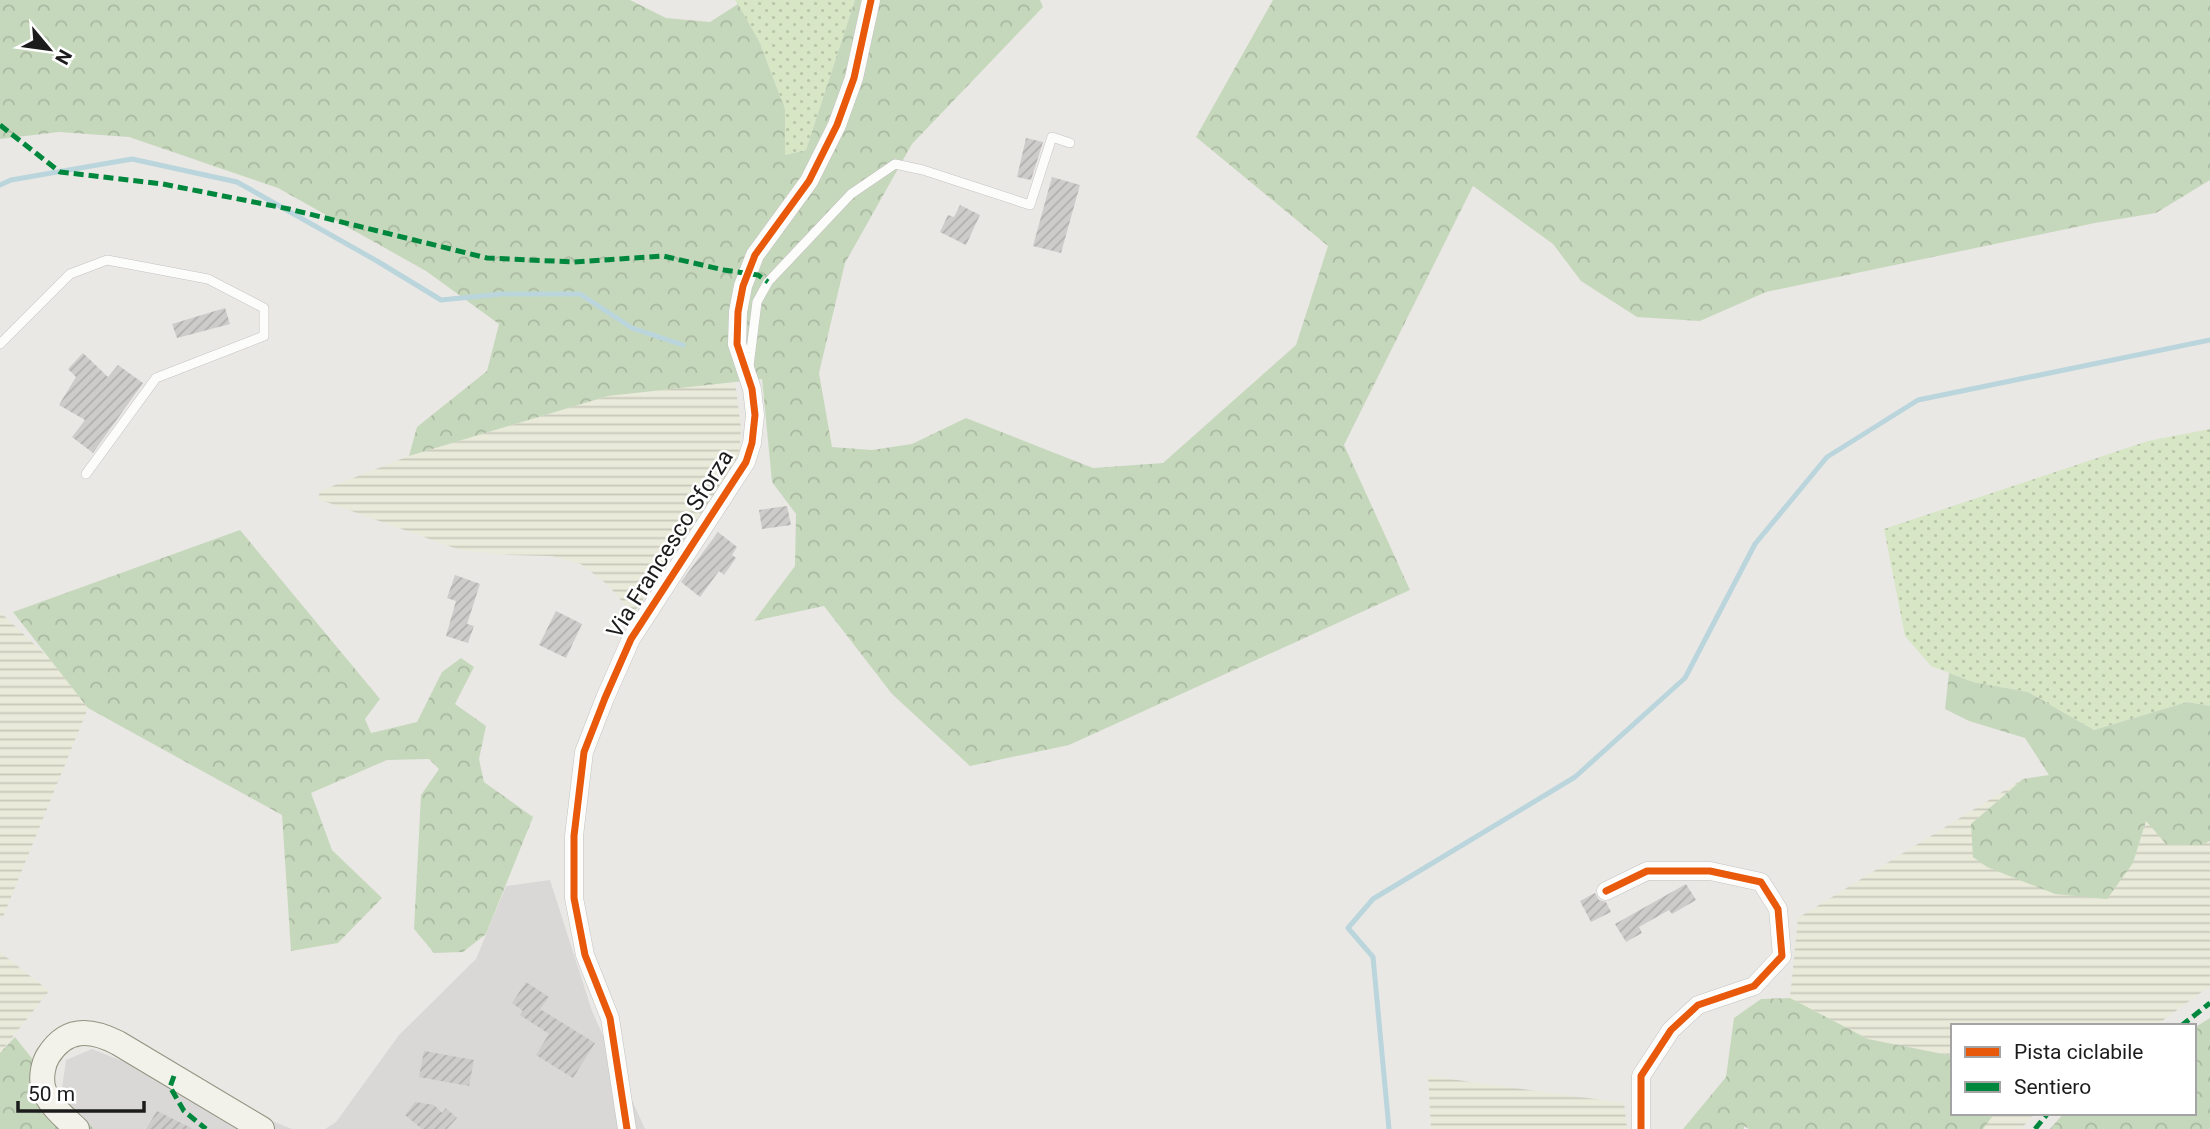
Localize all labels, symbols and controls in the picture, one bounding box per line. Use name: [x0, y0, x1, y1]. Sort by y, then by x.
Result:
north arrow: [14, 14, 84, 84]
text: N: [50, 46, 77, 68]
street label: Via Francesco Sforza: [601, 445, 739, 643]
legend: [1951, 1024, 2196, 1115]
text: Pista ciclabile: [2014, 1040, 2143, 1064]
scale bar: [18, 1070, 144, 1114]
text: Sentiero: [2014, 1075, 2091, 1099]
text: 50 m: [28, 1082, 75, 1106]

